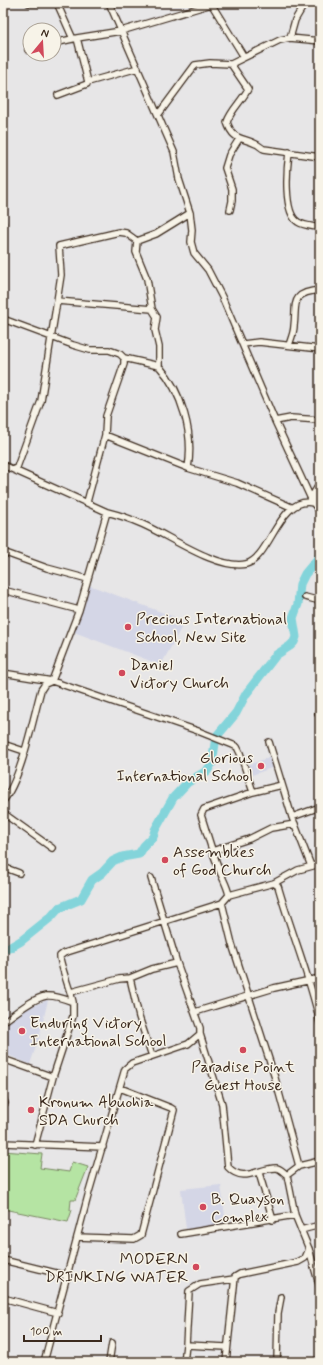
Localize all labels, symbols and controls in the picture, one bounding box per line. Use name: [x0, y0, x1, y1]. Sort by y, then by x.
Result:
north arrow: [22, 22, 62, 62]
text: N: [39, 26, 50, 41]
place label: Precious International School, New Site: [136, 609, 287, 648]
marker: Precious International School, New Site: [123, 622, 133, 632]
place label: Daniel Victory Church: [130, 655, 229, 694]
marker: Daniel Victory Church: [117, 668, 127, 678]
place label: Glorious International School: [116, 748, 253, 787]
marker: Glorious International School: [256, 761, 266, 771]
place label: Assemblies of God Church: [173, 842, 271, 881]
marker: Assemblies of God Church: [160, 855, 170, 865]
place label: Enduring Victory International School: [30, 1013, 167, 1052]
marker: Enduring Victory International School: [17, 1026, 27, 1036]
marker: Paradise Point Guest House: [238, 1045, 248, 1055]
place label: Paradise Point Guest House: [191, 1057, 295, 1096]
place label: Kronum Abuohia SDA Church: [39, 1092, 154, 1131]
marker: Kronum Abuohia SDA Church: [26, 1105, 36, 1115]
place label: B. Quayson Complex: [211, 1189, 284, 1228]
marker: B. Quayson Complex: [198, 1202, 208, 1212]
place label: MODERN DRINKING WATER: [45, 1249, 188, 1288]
marker: MODERN DRINKING WATER: [191, 1262, 201, 1272]
scale bar: [24, 1317, 101, 1343]
text: 100 m: [30, 1324, 62, 1340]

